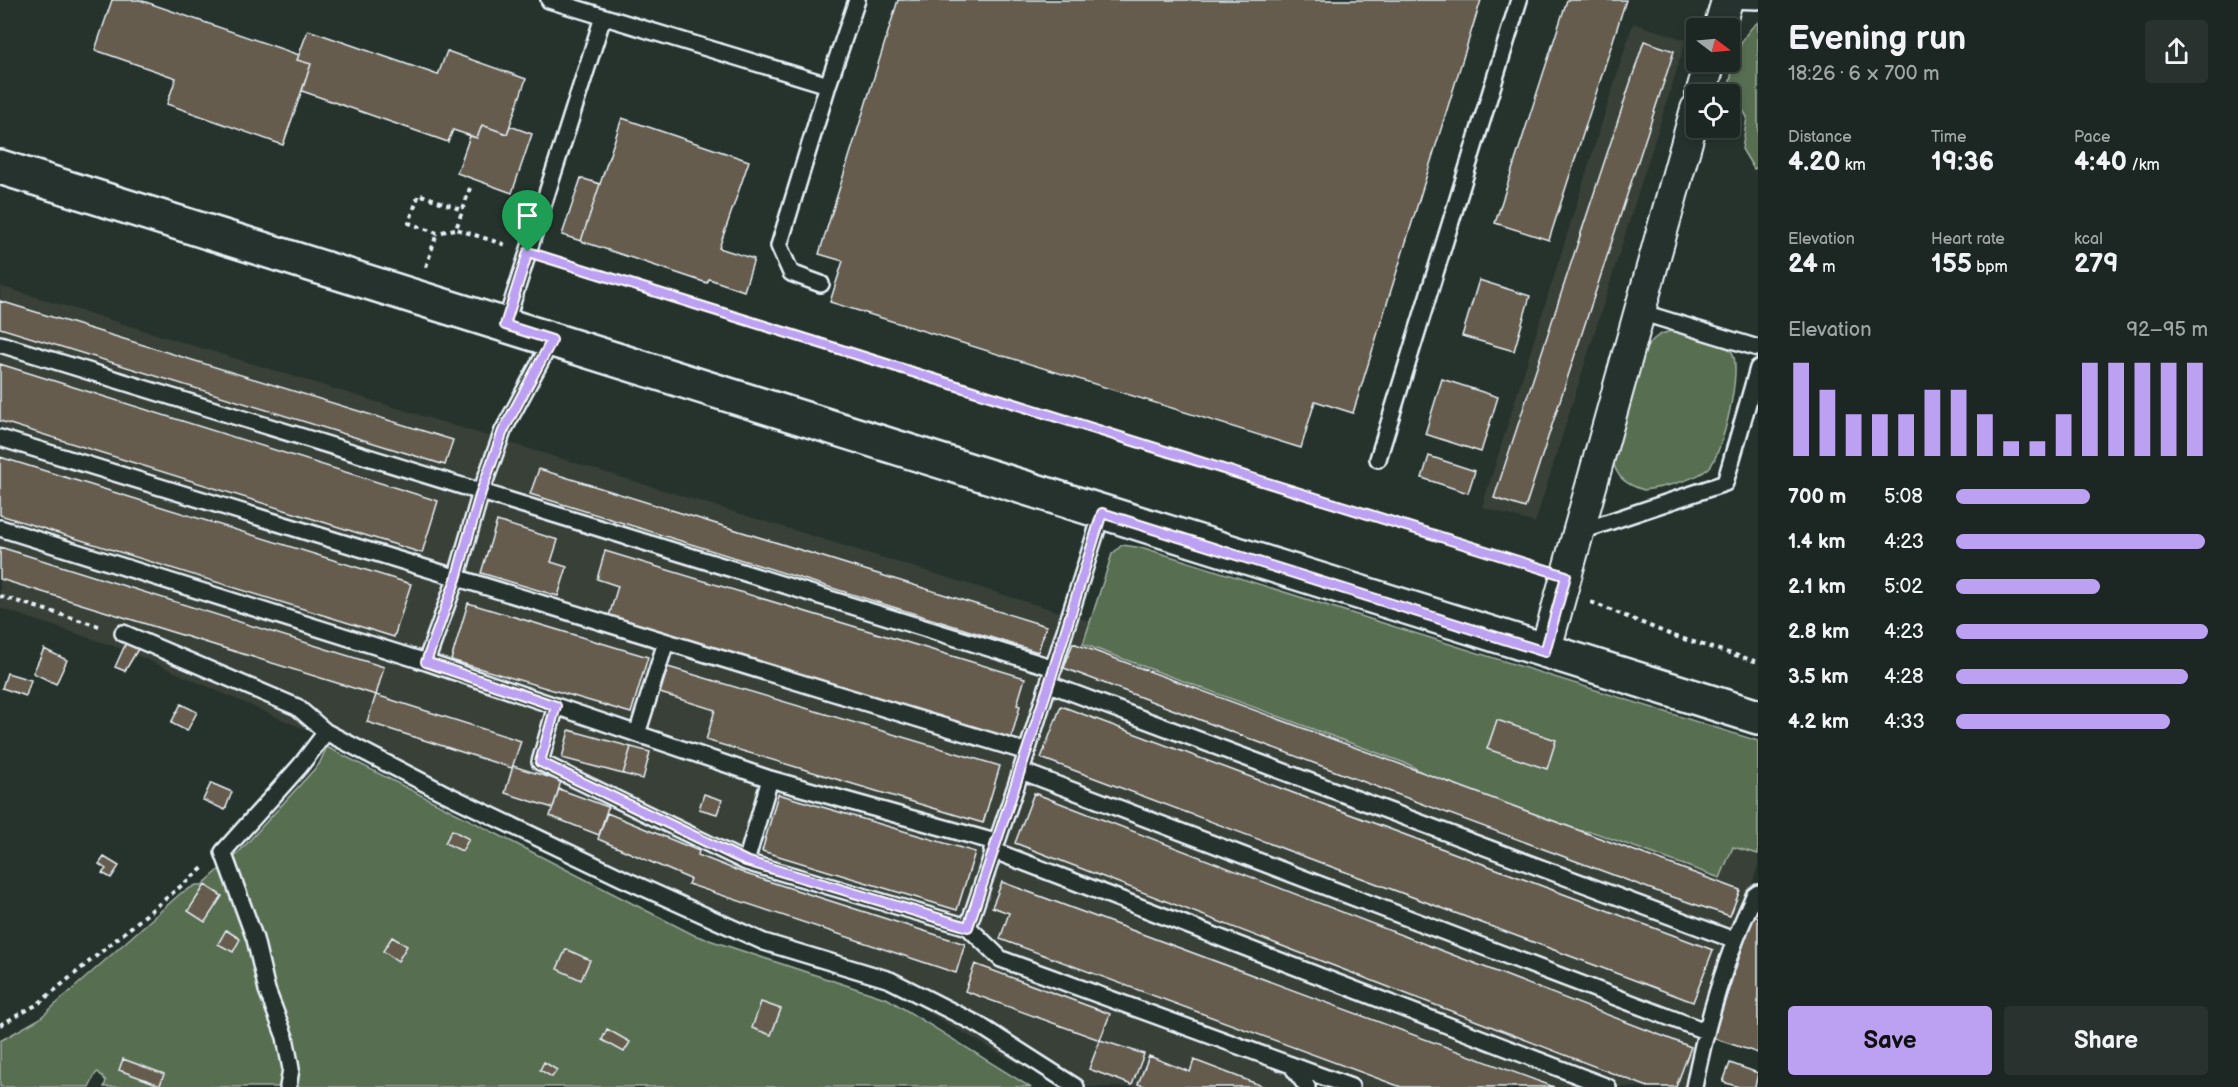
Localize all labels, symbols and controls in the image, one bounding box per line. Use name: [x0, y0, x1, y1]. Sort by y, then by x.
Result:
north arrow: [1686, 18, 1740, 72]
map controls: [1686, 18, 1740, 138]
text: Evening run: [1788, 19, 1966, 59]
button: share: [2145, 20, 2208, 83]
text: 18:26 · 6 × 700 m: [1788, 62, 1940, 86]
button: locate: [1686, 84, 1740, 138]
text: Distance: [1788, 128, 1852, 147]
text: Time: [1931, 128, 1966, 147]
text: Pace: [2074, 128, 2110, 147]
text: 4.20: [1788, 147, 1840, 178]
text: 19:36: [1931, 147, 1994, 178]
text: 4:40: [2074, 147, 2127, 178]
text: km: [1840, 156, 1866, 175]
text: /km: [2127, 156, 2160, 175]
pin: [502, 190, 553, 252]
icon: arrive: [511, 199, 544, 232]
text: Elevation: [1788, 230, 1855, 249]
text: Heart rate: [1931, 230, 2005, 249]
text: kcal: [2074, 230, 2103, 249]
text: 24: [1788, 249, 1818, 280]
text: 155: [1931, 249, 1972, 280]
text: 279: [2074, 249, 2119, 280]
text: m: [1818, 258, 1835, 277]
text: bpm: [1972, 258, 2008, 277]
text: Elevation: [1788, 318, 1871, 342]
text: 92–95 m: [2127, 318, 2208, 342]
text: 700 m: [1788, 485, 1846, 509]
text: 5:08: [1884, 485, 1923, 509]
text: 1.4 km: [1788, 530, 1846, 554]
text: 4:23: [1884, 530, 1924, 554]
text: 2.1 km: [1788, 575, 1846, 599]
text: 5:02: [1884, 575, 1923, 599]
text: 2.8 km: [1788, 620, 1849, 644]
text: 4:23: [1884, 620, 1924, 644]
text: 3.5 km: [1788, 665, 1849, 689]
text: 4:28: [1884, 665, 1924, 689]
text: 4.2 km: [1788, 710, 1849, 734]
text: 4:33: [1884, 710, 1925, 734]
button: Save: [1788, 1006, 1992, 1075]
button: Share: [2004, 1006, 2208, 1075]

